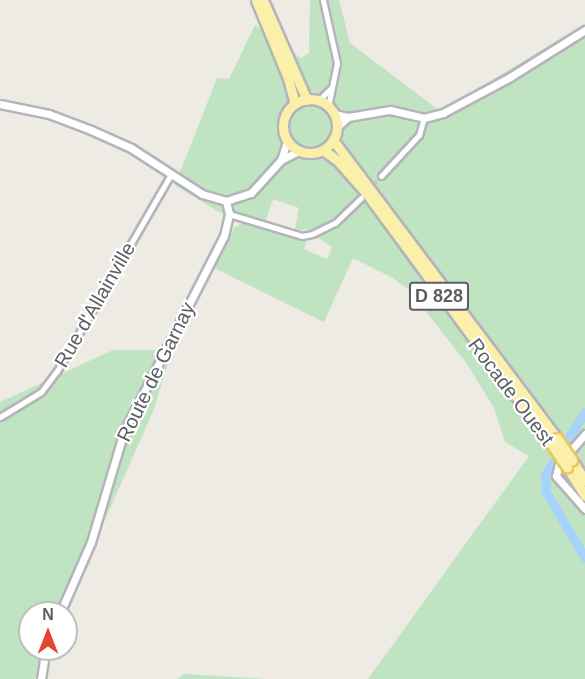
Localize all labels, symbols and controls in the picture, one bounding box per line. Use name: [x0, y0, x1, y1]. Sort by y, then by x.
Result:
street label: Rue d'Allainville: [49, 238, 141, 372]
road number: D 828: [408, 281, 470, 311]
street label: Route de Garnay: [112, 298, 200, 446]
street label: Rocade Ouest: [463, 334, 559, 450]
north arrow: [18, 601, 78, 661]
text: N: [42, 606, 54, 623]

